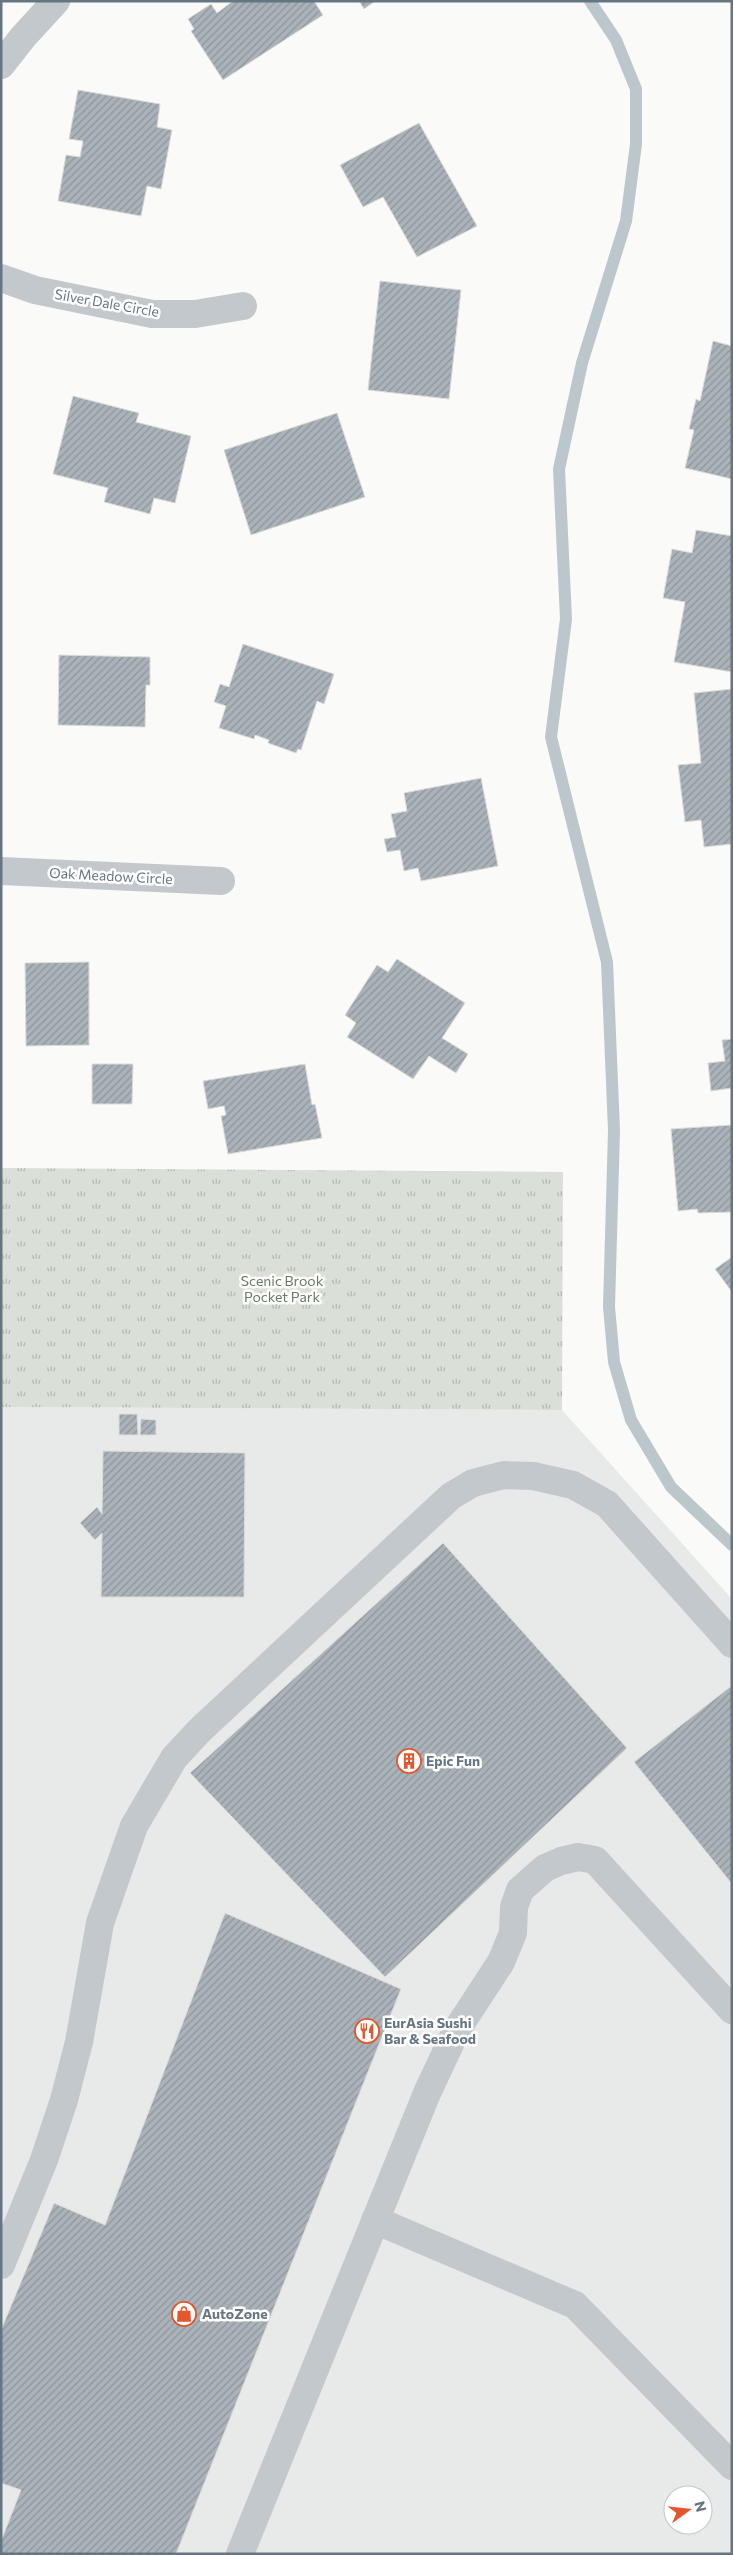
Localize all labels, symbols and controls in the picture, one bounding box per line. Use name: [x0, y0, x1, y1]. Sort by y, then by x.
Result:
street label: Silver Dale Circle: [54, 285, 161, 320]
street label: Oak Meadow Circle: [49, 864, 173, 887]
park label: Scenic Brook Pocket Park: [241, 1272, 324, 1305]
building icon: Epic Fun: [396, 1748, 422, 1774]
place label: Epic Fun: [426, 1752, 480, 1769]
place label: EurAsia Sushi Bar & Seafood: [384, 2014, 476, 2047]
restaurant icon: EurAsia Sushi Bar & Seafood: [354, 2018, 380, 2044]
shop icon: AutoZone: [171, 2301, 197, 2327]
place label: AutoZone: [202, 2305, 268, 2322]
north arrow: [663, 2485, 713, 2535]
text: N: [691, 2499, 711, 2514]

